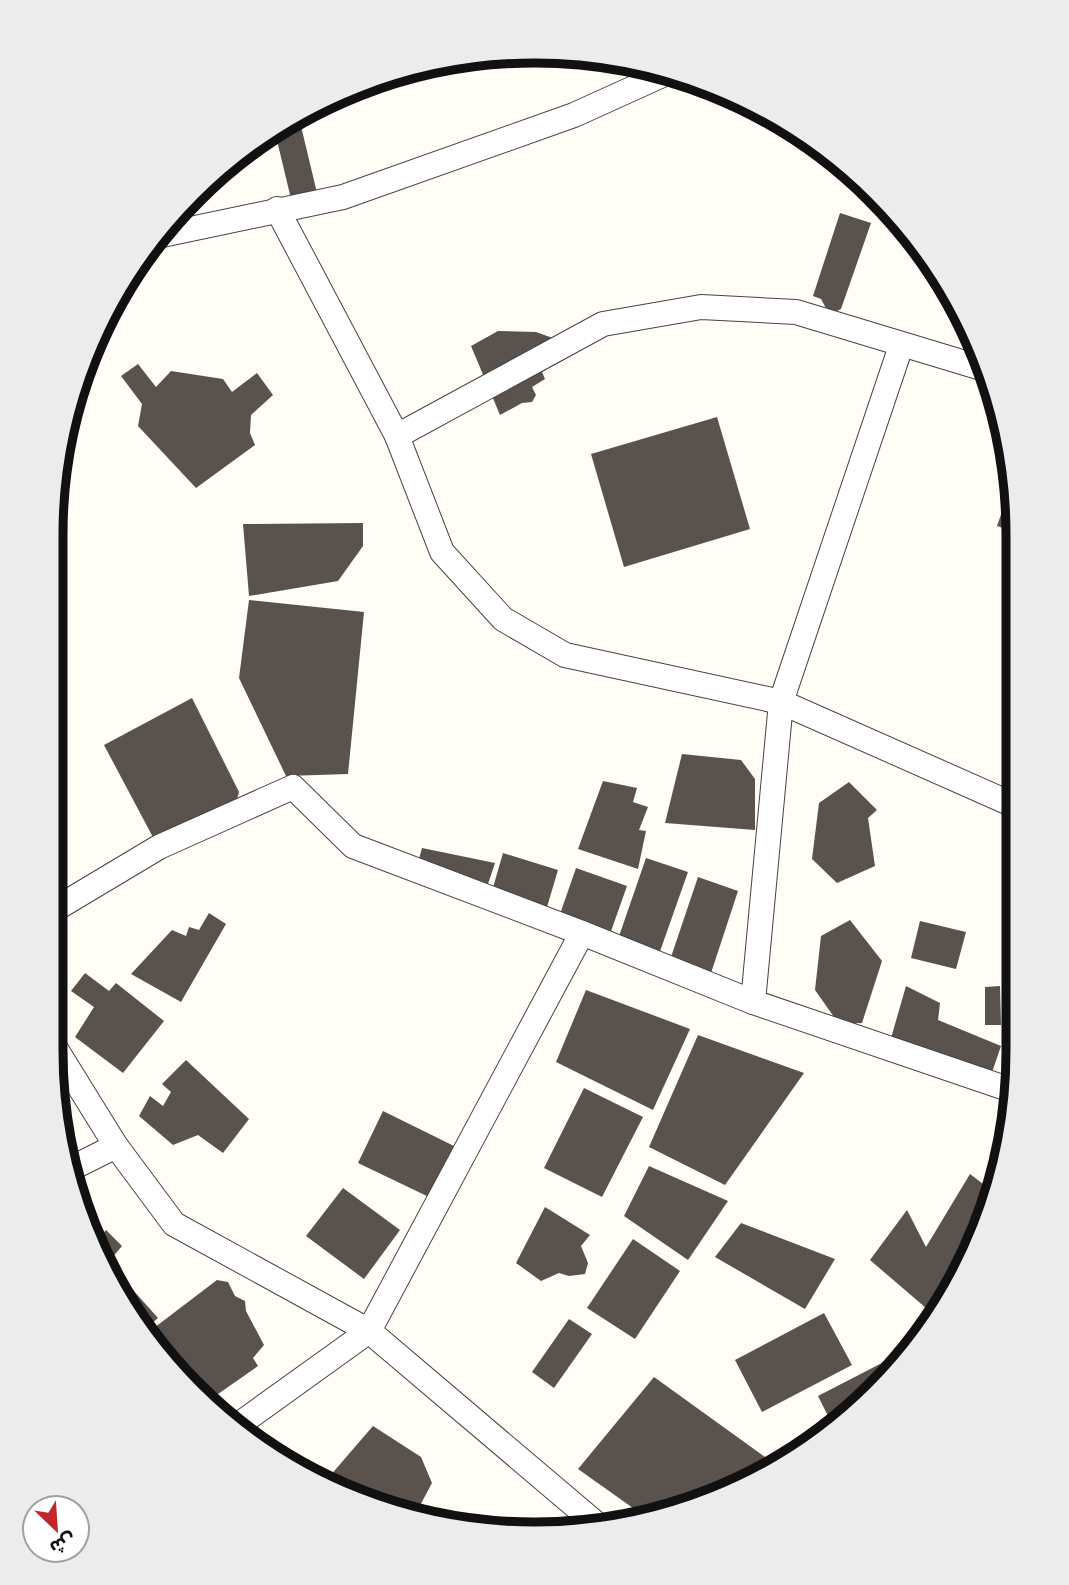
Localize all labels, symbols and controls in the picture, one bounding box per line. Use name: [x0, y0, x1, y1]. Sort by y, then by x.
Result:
north arrow: [21, 1494, 91, 1564]
text: ش: [46, 1528, 80, 1560]

